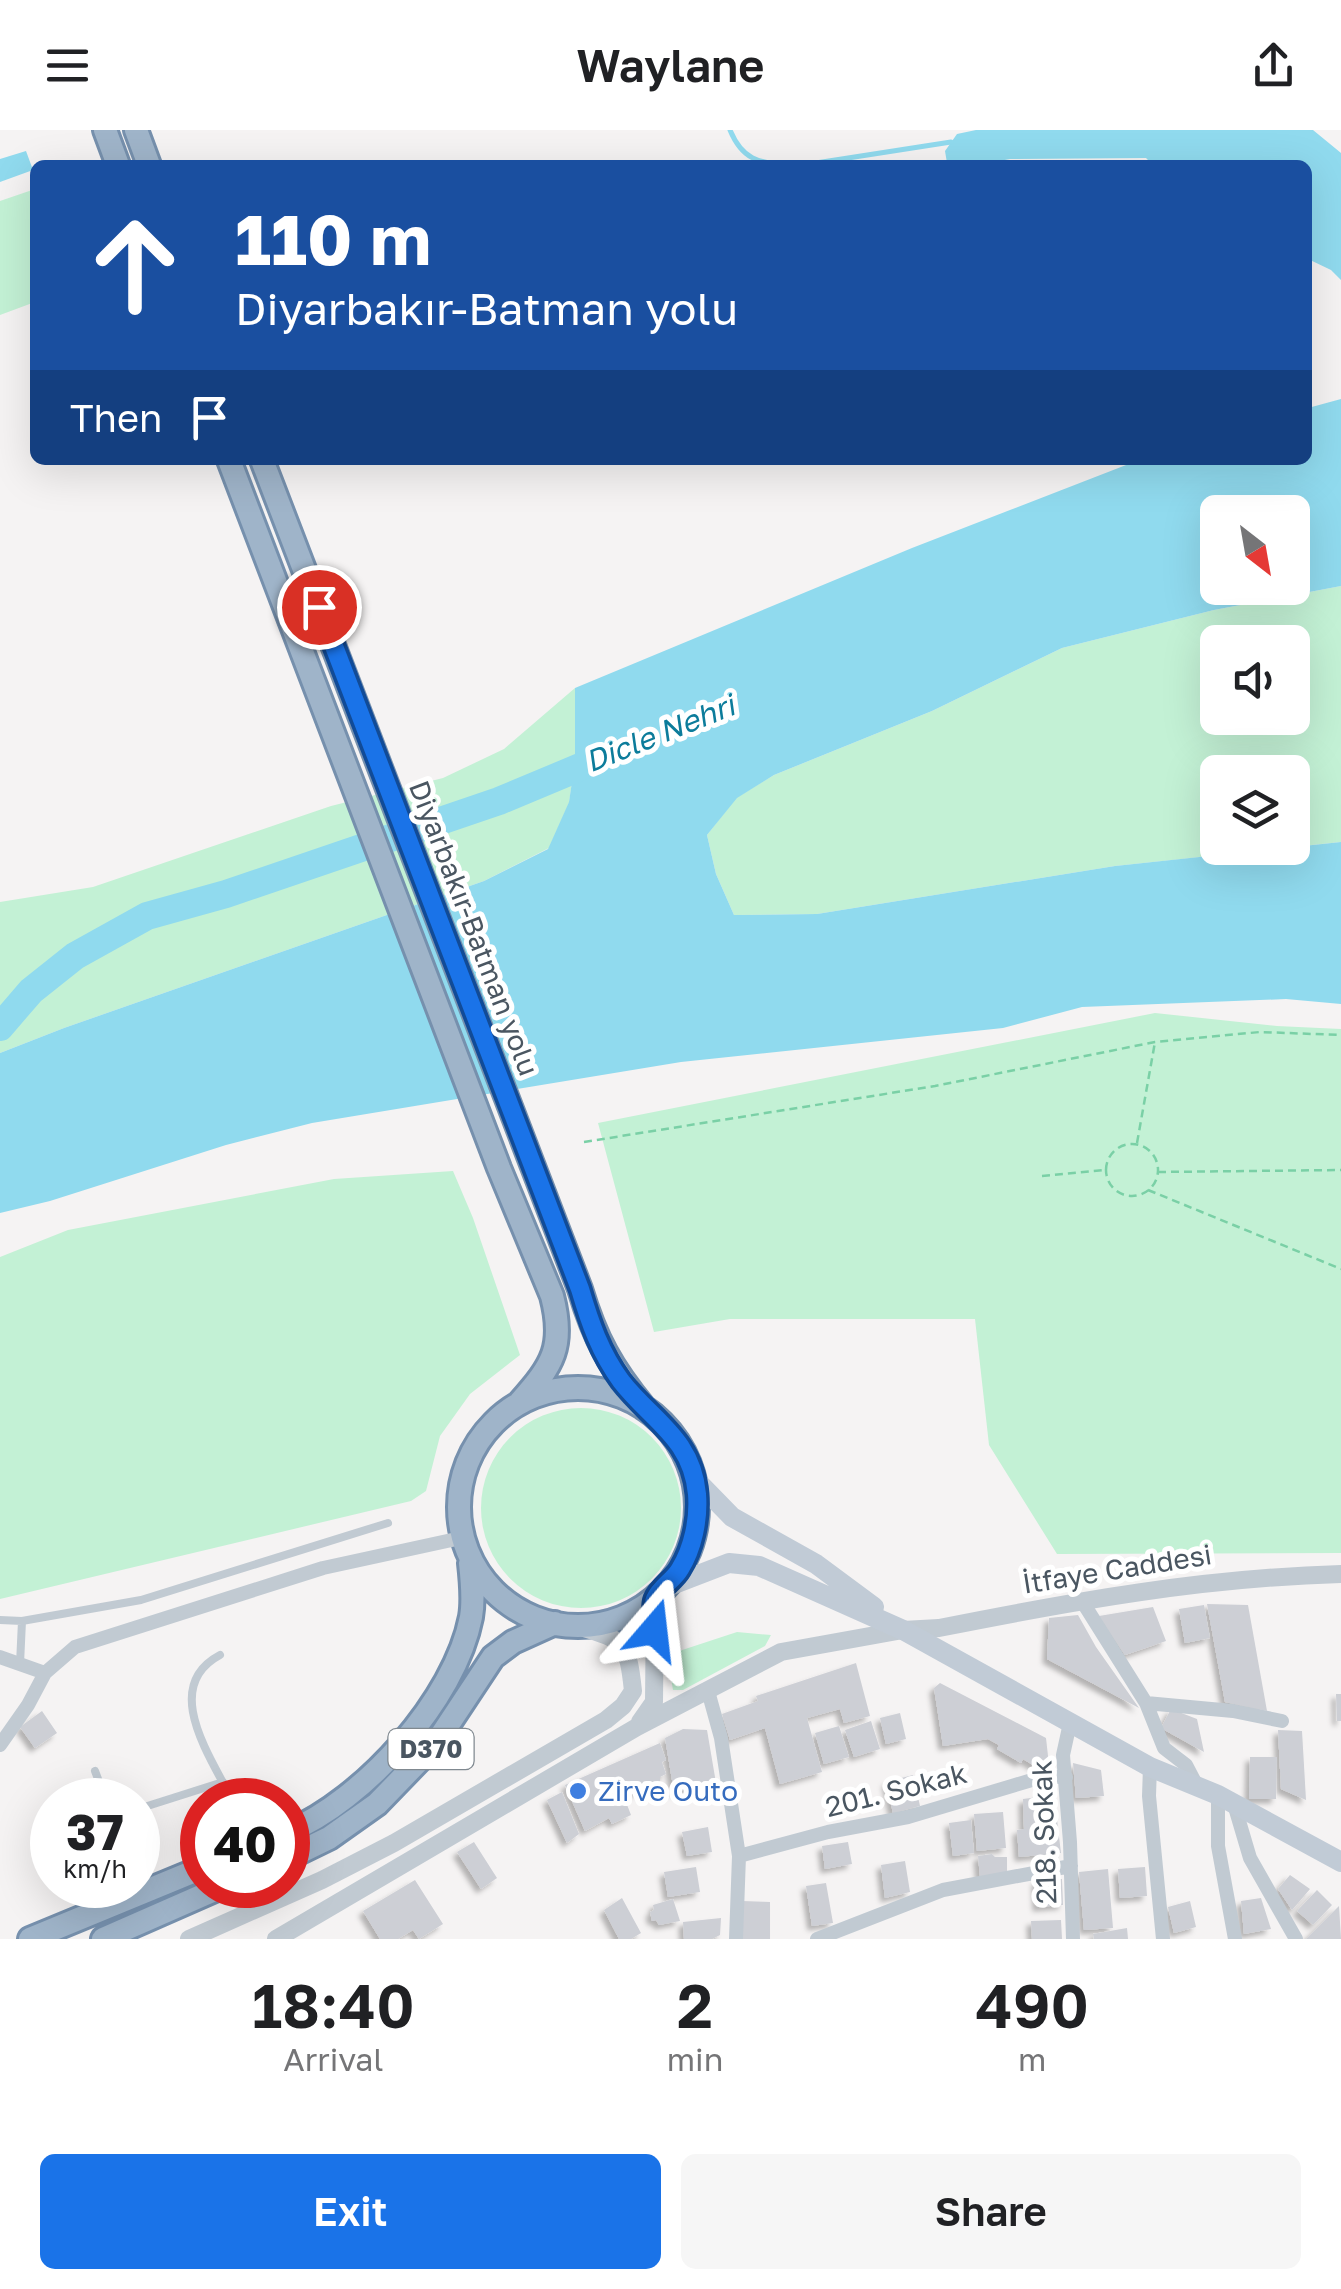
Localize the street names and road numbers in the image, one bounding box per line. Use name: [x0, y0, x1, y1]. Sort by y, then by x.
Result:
street label: Diyarbakır-Batman yolu: [403, 776, 546, 1080]
street label: İtfaye Caddesi: [1020, 1537, 1214, 1600]
road number: D370: [388, 1729, 474, 1769]
street label: 201. Sokak: [822, 1756, 970, 1823]
street label: 218. Sokak: [1024, 1759, 1063, 1905]

